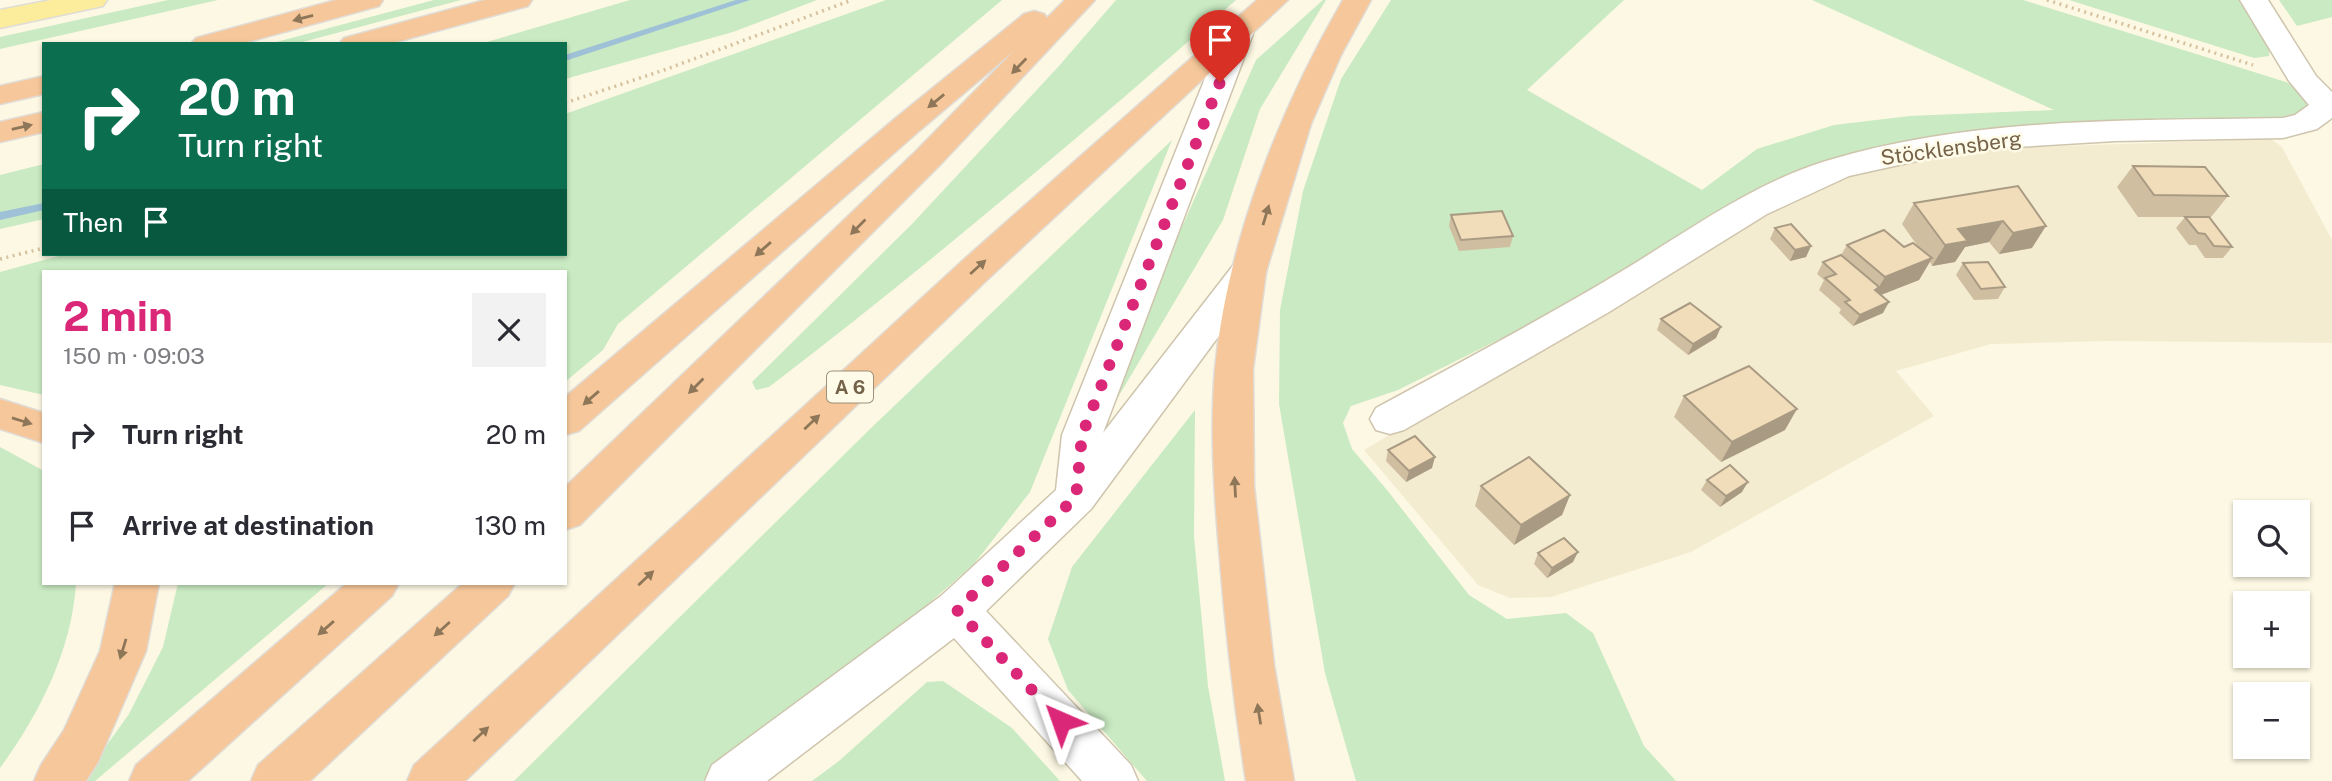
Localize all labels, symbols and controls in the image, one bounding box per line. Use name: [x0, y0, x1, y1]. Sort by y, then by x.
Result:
pin: [1190, 10, 1250, 82]
one-way arrow: [292, 13, 314, 24]
icon: arrive: [1201, 21, 1239, 59]
one-way arrow: [1011, 57, 1027, 74]
text: 20 m: [178, 68, 296, 126]
icon: right: [63, 70, 154, 161]
one-way arrow: [928, 93, 946, 108]
one-way arrow: [11, 121, 33, 132]
street label: Stöcklensberg: [1879, 126, 2023, 170]
text: Turn right: [178, 127, 323, 164]
icon: arrive: [137, 203, 175, 241]
one-way arrow: [1262, 204, 1272, 225]
text: Then: [63, 207, 123, 238]
one-way arrow: [850, 218, 867, 234]
one-way arrow: [755, 241, 772, 256]
one-way arrow: [969, 259, 987, 275]
text: 2 min: [63, 291, 173, 340]
button: close: [472, 293, 546, 367]
text: 150 m · 09:03: [63, 342, 205, 369]
road number: A 6: [827, 372, 873, 402]
one-way arrow: [688, 378, 705, 394]
one-way arrow: [583, 390, 600, 405]
one-way arrow: [803, 415, 820, 431]
one-way arrow: [12, 416, 33, 426]
icon: right: [63, 416, 101, 454]
text: Turn right: [122, 419, 244, 450]
text: 20 m: [486, 419, 546, 450]
one-way arrow: [1229, 476, 1240, 498]
map controls: [2233, 500, 2310, 759]
button: search: [2233, 500, 2310, 577]
icon: arrive: [63, 507, 101, 545]
text: Arrive at destination: [122, 510, 374, 541]
text: 130 m: [474, 510, 546, 541]
one-way arrow: [638, 570, 655, 587]
button: +: [2233, 591, 2310, 668]
one-way arrow: [317, 620, 335, 636]
one-way arrow: [434, 620, 451, 636]
one-way arrow: [117, 639, 127, 660]
button: −: [2233, 682, 2310, 759]
position arrow: [1024, 684, 1098, 758]
one-way arrow: [1253, 702, 1264, 724]
one-way arrow: [472, 727, 489, 743]

